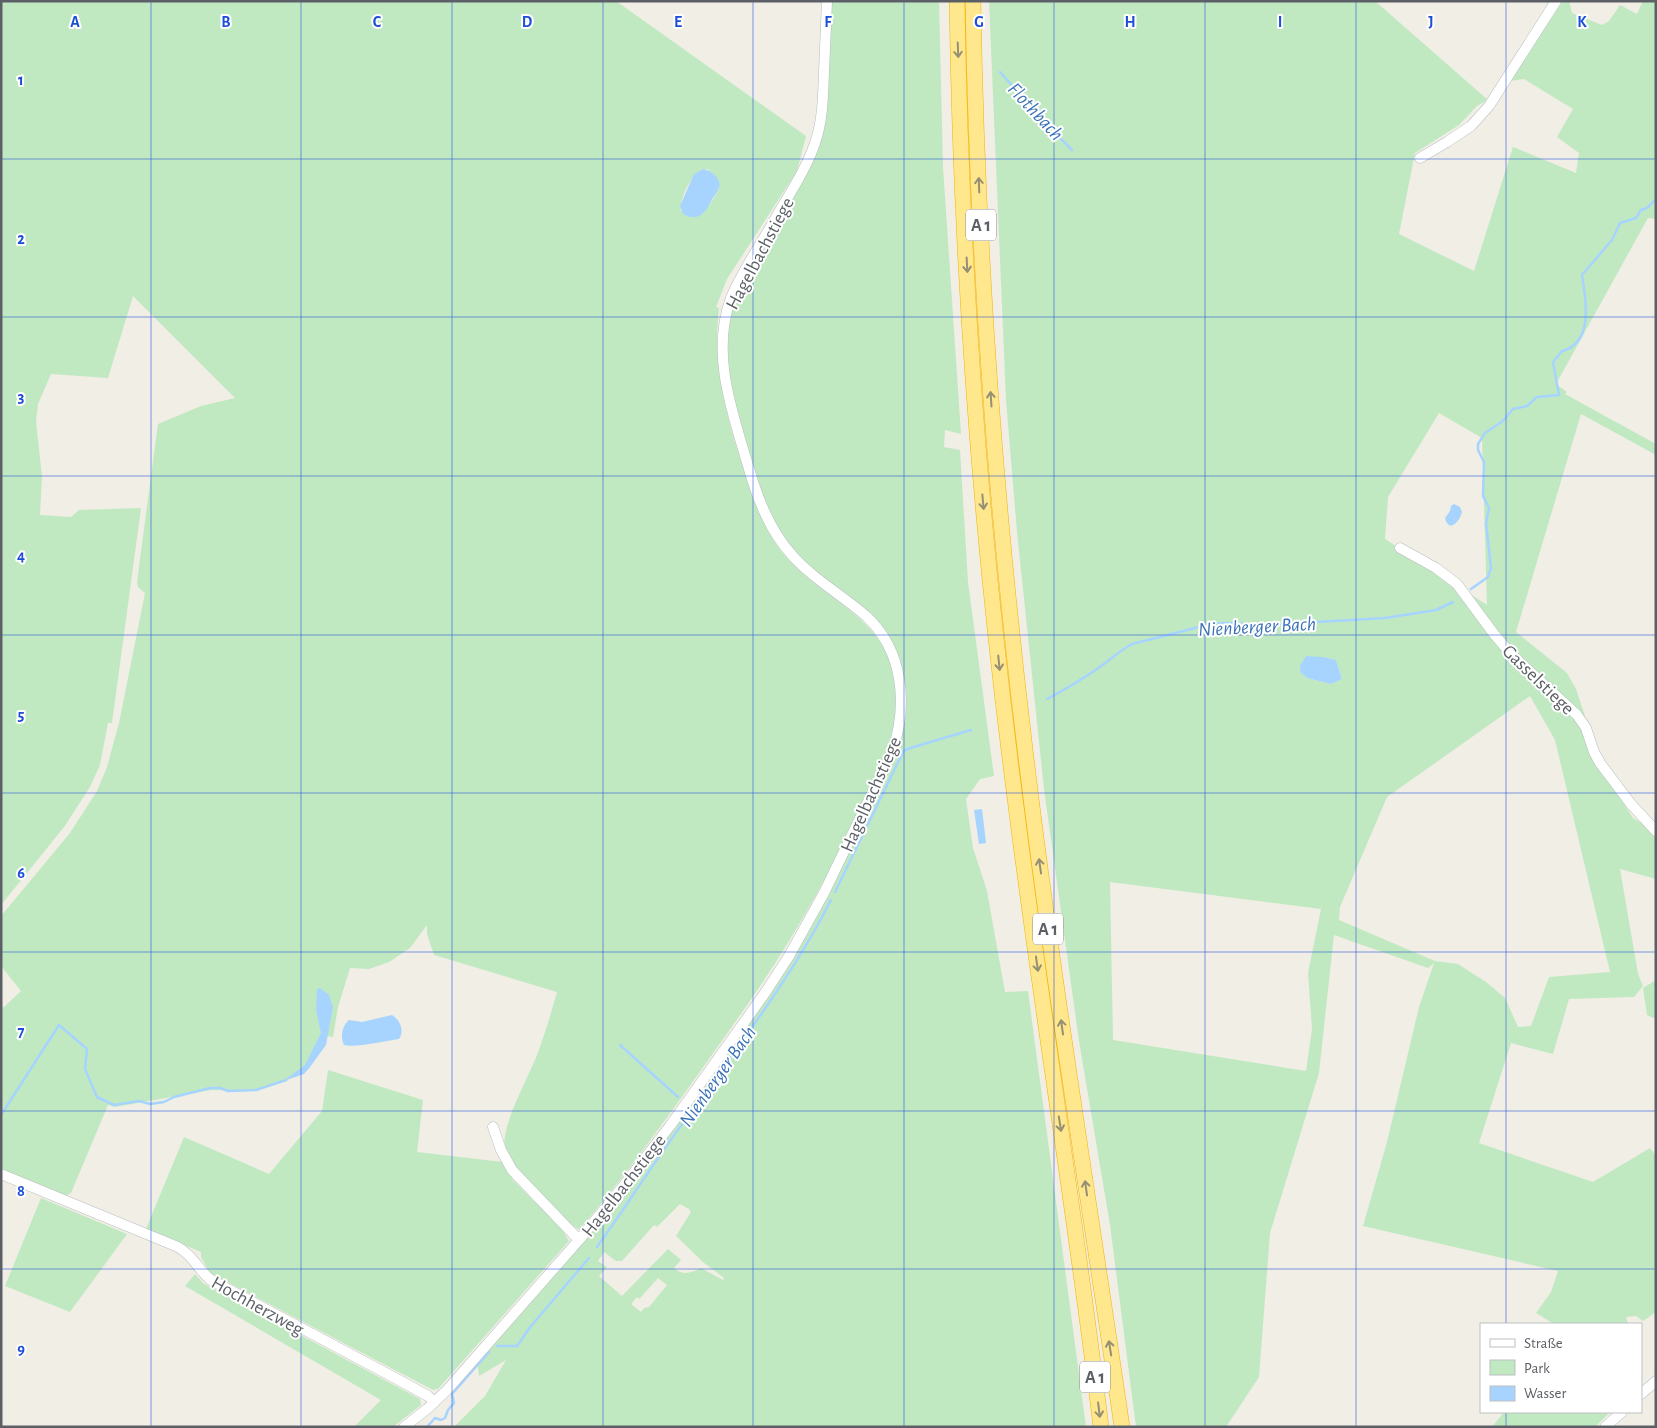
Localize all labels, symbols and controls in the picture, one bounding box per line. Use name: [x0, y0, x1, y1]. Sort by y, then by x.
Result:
text: A: [70, 14, 80, 30]
text: B: [221, 14, 231, 30]
text: C: [373, 14, 382, 30]
text: D: [522, 14, 533, 30]
text: E: [674, 14, 682, 30]
text: F: [824, 14, 832, 30]
text: G: [974, 14, 984, 30]
text: H: [1124, 14, 1136, 30]
text: I: [1278, 14, 1282, 30]
text: J: [1428, 14, 1434, 30]
text: K: [1577, 14, 1587, 30]
one-way arrow: [953, 42, 963, 58]
text: 1: [18, 72, 24, 88]
water label: Flothbach: [1004, 79, 1067, 145]
one-way arrow: [974, 177, 984, 193]
street label: Hagelbachstiege: [723, 194, 798, 313]
road number: A 1: [966, 210, 996, 240]
text: 2: [17, 231, 25, 247]
one-way arrow: [962, 257, 971, 273]
text: 3: [18, 389, 25, 405]
one-way arrow: [987, 392, 996, 408]
one-way arrow: [978, 493, 988, 509]
text: 4: [17, 548, 25, 564]
water label: Nienberger Bach: [1198, 614, 1316, 640]
street label: Gasselstiege: [1498, 641, 1578, 719]
one-way arrow: [994, 655, 1004, 671]
text: 5: [18, 707, 25, 723]
street label: Hagelbachstiege: [837, 734, 905, 855]
one-way arrow: [1035, 858, 1045, 874]
text: 6: [17, 865, 25, 881]
road number: A 1: [1033, 914, 1063, 944]
one-way arrow: [1032, 955, 1042, 971]
one-way arrow: [1057, 1019, 1067, 1035]
water label: Nienberger Bach: [676, 1023, 760, 1131]
text: 7: [18, 1024, 25, 1040]
one-way arrow: [1055, 1116, 1065, 1132]
street label: Hagelbachstiege: [578, 1131, 670, 1241]
one-way arrow: [1080, 1180, 1090, 1196]
text: 8: [17, 1183, 25, 1199]
street label: Hochherzweg: [208, 1273, 307, 1340]
legend: [1480, 1323, 1642, 1413]
text: Straße: [1524, 1336, 1563, 1351]
text: 9: [17, 1341, 25, 1357]
one-way arrow: [1105, 1341, 1115, 1357]
road number: A 1: [1080, 1361, 1110, 1392]
text: Park: [1524, 1361, 1550, 1376]
text: Wasser: [1524, 1386, 1567, 1401]
one-way arrow: [1094, 1402, 1104, 1418]

